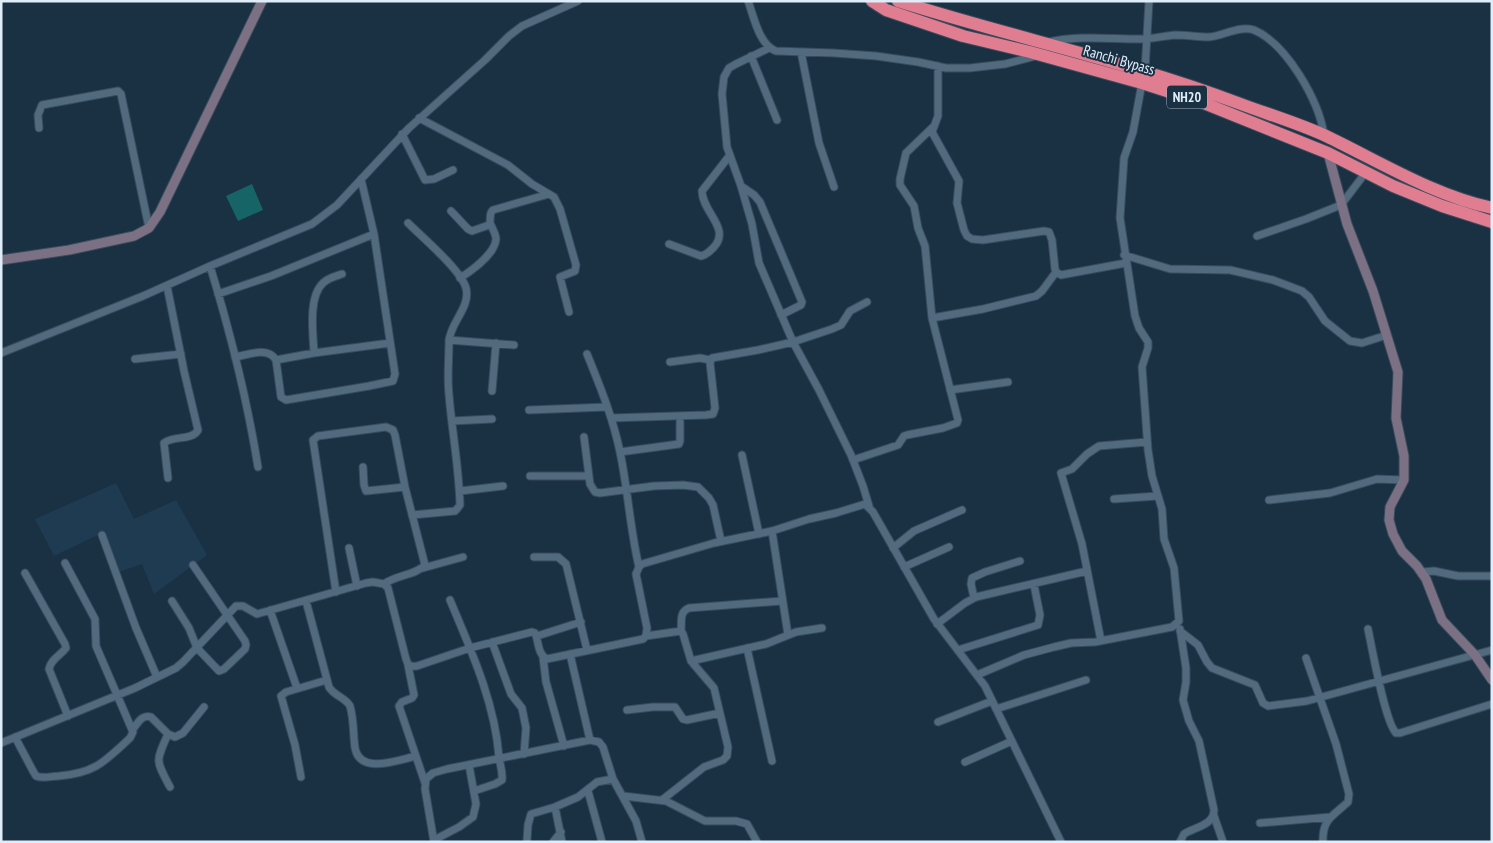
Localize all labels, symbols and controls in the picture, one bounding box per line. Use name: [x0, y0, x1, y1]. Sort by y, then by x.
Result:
street label: Ranchi Bypass: [1081, 40, 1157, 79]
road number: NH20: [1167, 85, 1207, 108]

